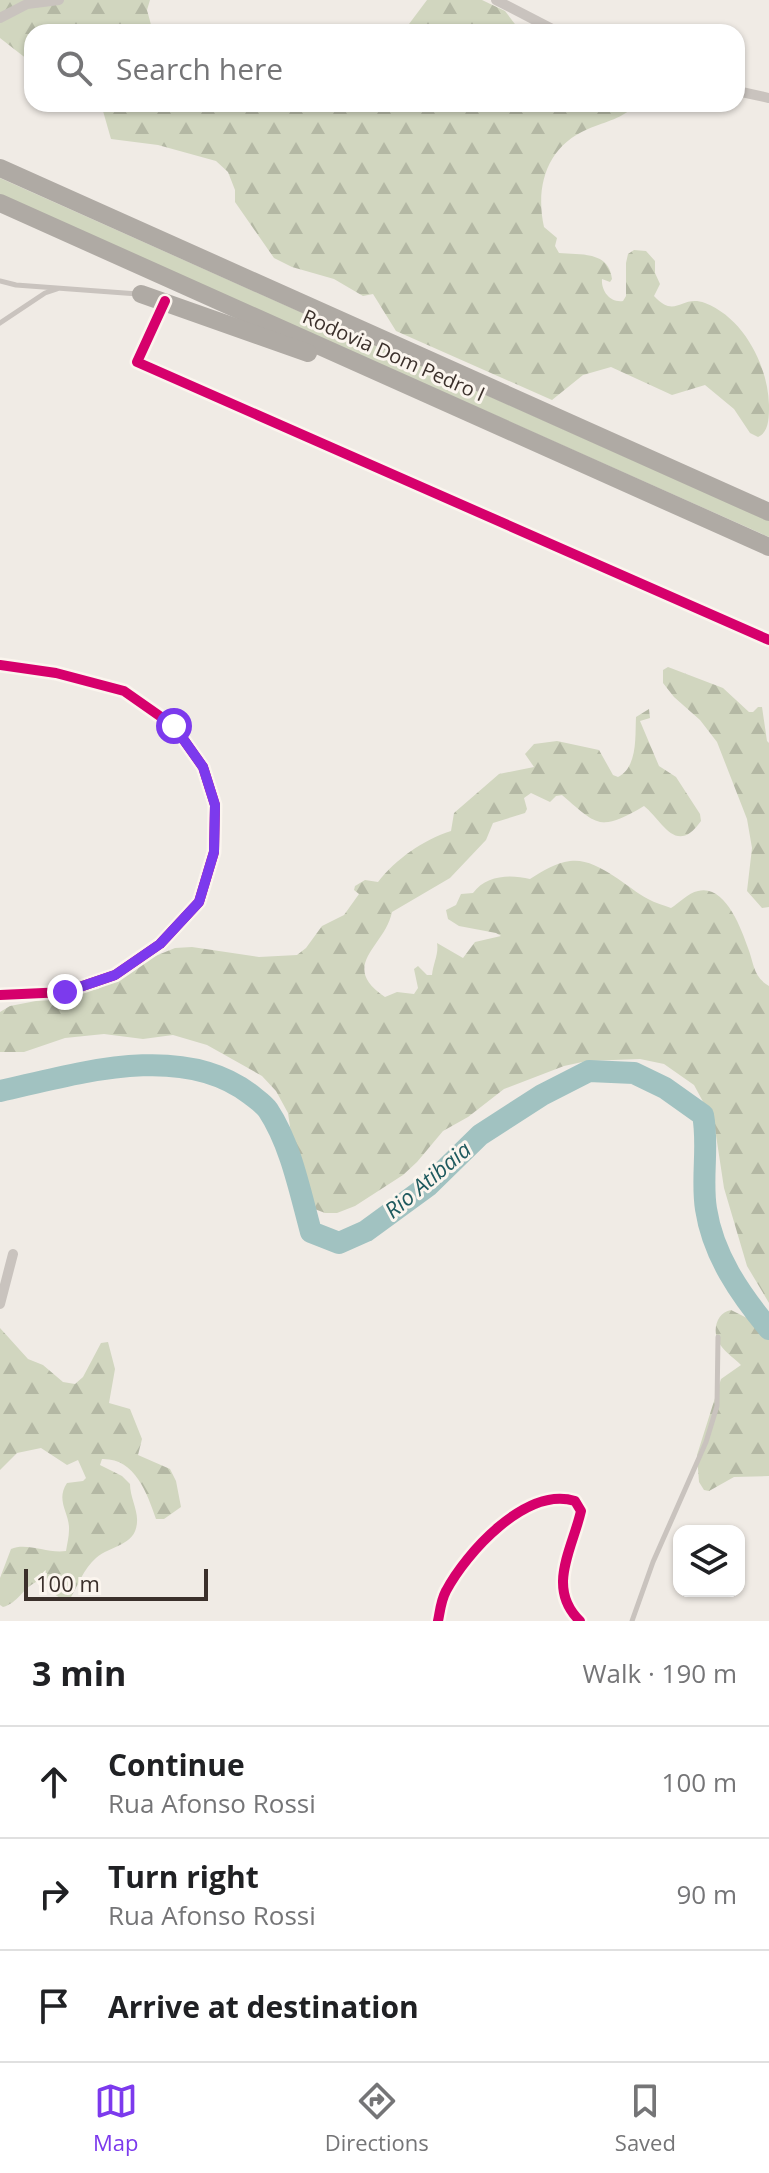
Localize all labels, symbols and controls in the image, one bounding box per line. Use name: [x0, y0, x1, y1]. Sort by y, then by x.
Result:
search box: [24, 24, 745, 112]
icon: search: [52, 46, 96, 90]
text: Search here: [116, 48, 283, 89]
street label: Rodovia Dom Pedro I: [299, 303, 489, 407]
route start: [156, 708, 192, 744]
route end: [47, 974, 83, 1010]
water label: Rio Atibaia: [377, 1134, 477, 1224]
map controls: [673, 1525, 745, 1597]
button: layers: [673, 1525, 745, 1597]
scale bar: [24, 1565, 208, 1601]
text: 100 m: [36, 1568, 100, 1598]
text: 3 min: [32, 1650, 126, 1696]
text: Walk · 190 m: [583, 1655, 737, 1691]
text: Continue: [108, 1744, 245, 1785]
icon: ahead: [32, 1760, 76, 1804]
text: 100 m: [662, 1764, 737, 1800]
text: Rua Afonso Rossi: [108, 1785, 316, 1821]
text: Turn right: [108, 1856, 259, 1897]
icon: right: [32, 1872, 76, 1916]
text: 90 m: [676, 1876, 737, 1912]
text: Rua Afonso Rossi: [108, 1897, 316, 1933]
icon: arrive: [32, 1984, 76, 2028]
text: Arrive at destination: [108, 1986, 419, 2027]
tab: Map: [93, 2079, 139, 2157]
tab: Directions: [325, 2079, 429, 2157]
tab: Saved: [615, 2079, 676, 2157]

